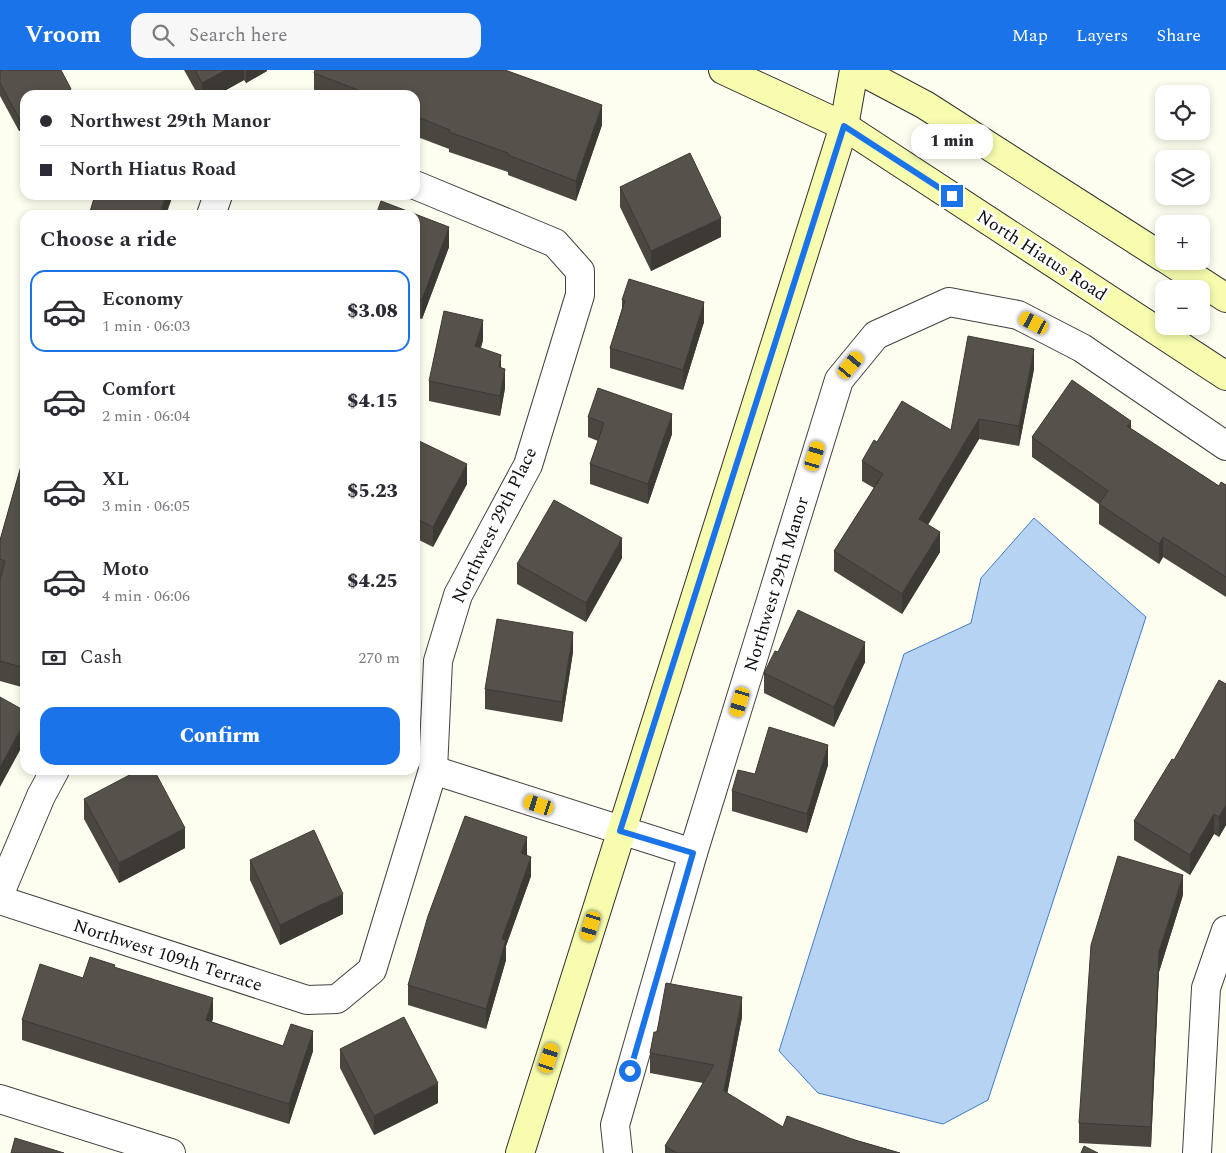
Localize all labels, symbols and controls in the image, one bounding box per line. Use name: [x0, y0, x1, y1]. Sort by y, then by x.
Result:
search box: [131, 13, 481, 58]
text: Vroom: [25, 17, 101, 53]
icon: search: [149, 21, 177, 49]
text: Search here: [189, 21, 288, 50]
text: Map: [1012, 22, 1048, 49]
text: Layers: [1076, 22, 1128, 49]
text: Share: [1156, 22, 1201, 49]
map controls: [1155, 85, 1210, 335]
button: locate: [1155, 85, 1210, 140]
text: Northwest 29th Manor: [70, 107, 270, 136]
callout: 1 min: [911, 124, 993, 158]
text: 1 min: [930, 129, 974, 153]
button: layers: [1155, 150, 1210, 205]
text: North Hiatus Road: [70, 155, 236, 184]
route end: [941, 185, 963, 207]
street label: North Hiatus Road: [971, 203, 1112, 308]
button: +: [1155, 215, 1210, 270]
text: Choose a ride: [40, 223, 177, 256]
button: −: [1155, 280, 1210, 335]
text: Economy: [102, 285, 183, 314]
icon: car: [42, 289, 87, 334]
text: $3.08: [347, 297, 398, 326]
car: [1017, 310, 1050, 336]
text: 1 min · 06:03: [102, 314, 190, 338]
car: [835, 349, 866, 381]
text: Comfort: [102, 375, 176, 404]
icon: car: [42, 379, 87, 424]
text: $4.15: [347, 387, 398, 416]
text: 2 min · 06:04: [102, 404, 190, 428]
car: [803, 439, 826, 473]
street label: Northwest 29th Place: [445, 442, 544, 608]
text: XL: [102, 465, 129, 494]
icon: car: [42, 469, 87, 514]
text: $5.23: [347, 477, 398, 506]
street label: Northwest 29th Manor: [737, 493, 816, 675]
text: 3 min · 06:05: [102, 494, 190, 518]
text: Moto: [102, 555, 149, 584]
icon: car: [42, 559, 87, 604]
text: $4.25: [347, 567, 398, 596]
text: 4 min · 06:06: [102, 584, 190, 608]
text: Cash: [80, 643, 122, 672]
icon: cash: [40, 644, 68, 672]
text: 270 m: [358, 646, 400, 670]
car: [728, 685, 751, 719]
button: Confirm: [40, 707, 400, 765]
car: [522, 793, 555, 817]
car: [579, 909, 602, 943]
street label: Northwest 109th Terrace: [70, 912, 266, 999]
car: [537, 1041, 560, 1075]
route start: [619, 1060, 641, 1082]

